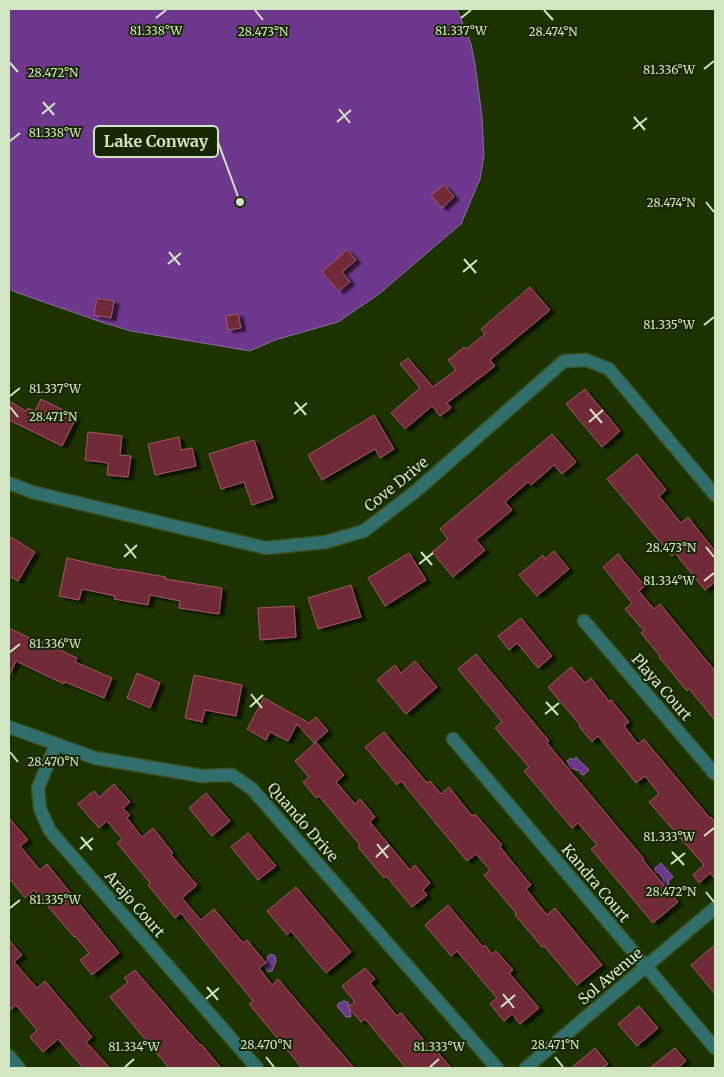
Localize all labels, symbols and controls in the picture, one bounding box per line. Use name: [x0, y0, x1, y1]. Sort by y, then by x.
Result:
text: 81.338°W: [130, 23, 183, 38]
text: 81.337°W: [435, 23, 488, 38]
text: 28.473°N: [238, 24, 289, 39]
text: 28.474°N: [528, 24, 578, 39]
text: 81.336°W: [643, 62, 696, 77]
text: 28.472°N: [28, 65, 79, 80]
text: 81.338°W: [29, 125, 82, 140]
callout: Lake Conway: [94, 126, 218, 157]
text: Lake Conway: [104, 131, 209, 151]
text: 28.474°N: [646, 195, 696, 210]
text: 81.335°W: [643, 317, 696, 332]
text: 81.337°W: [29, 381, 82, 396]
text: 28.471°N: [29, 409, 78, 424]
street label: Cove Drive: [360, 452, 432, 516]
text: 28.473°N: [646, 540, 697, 555]
text: 81.334°W: [643, 573, 696, 588]
text: 81.336°W: [29, 636, 82, 651]
street label: Playa Court: [628, 650, 696, 724]
text: 28.470°N: [27, 754, 79, 769]
street label: Quando Drive: [263, 778, 343, 866]
text: 81.333°W: [643, 829, 696, 844]
street label: Kandra Court: [558, 840, 634, 926]
street label: Arajo Court: [100, 866, 169, 941]
text: 28.472°N: [646, 884, 697, 899]
text: 81.335°W: [29, 892, 82, 907]
street label: Sol Avenue: [574, 943, 646, 1009]
text: 28.470°N: [240, 1037, 292, 1052]
text: 28.471°N: [531, 1037, 580, 1052]
text: 81.334°W: [108, 1039, 161, 1054]
text: 81.333°W: [413, 1039, 466, 1054]

